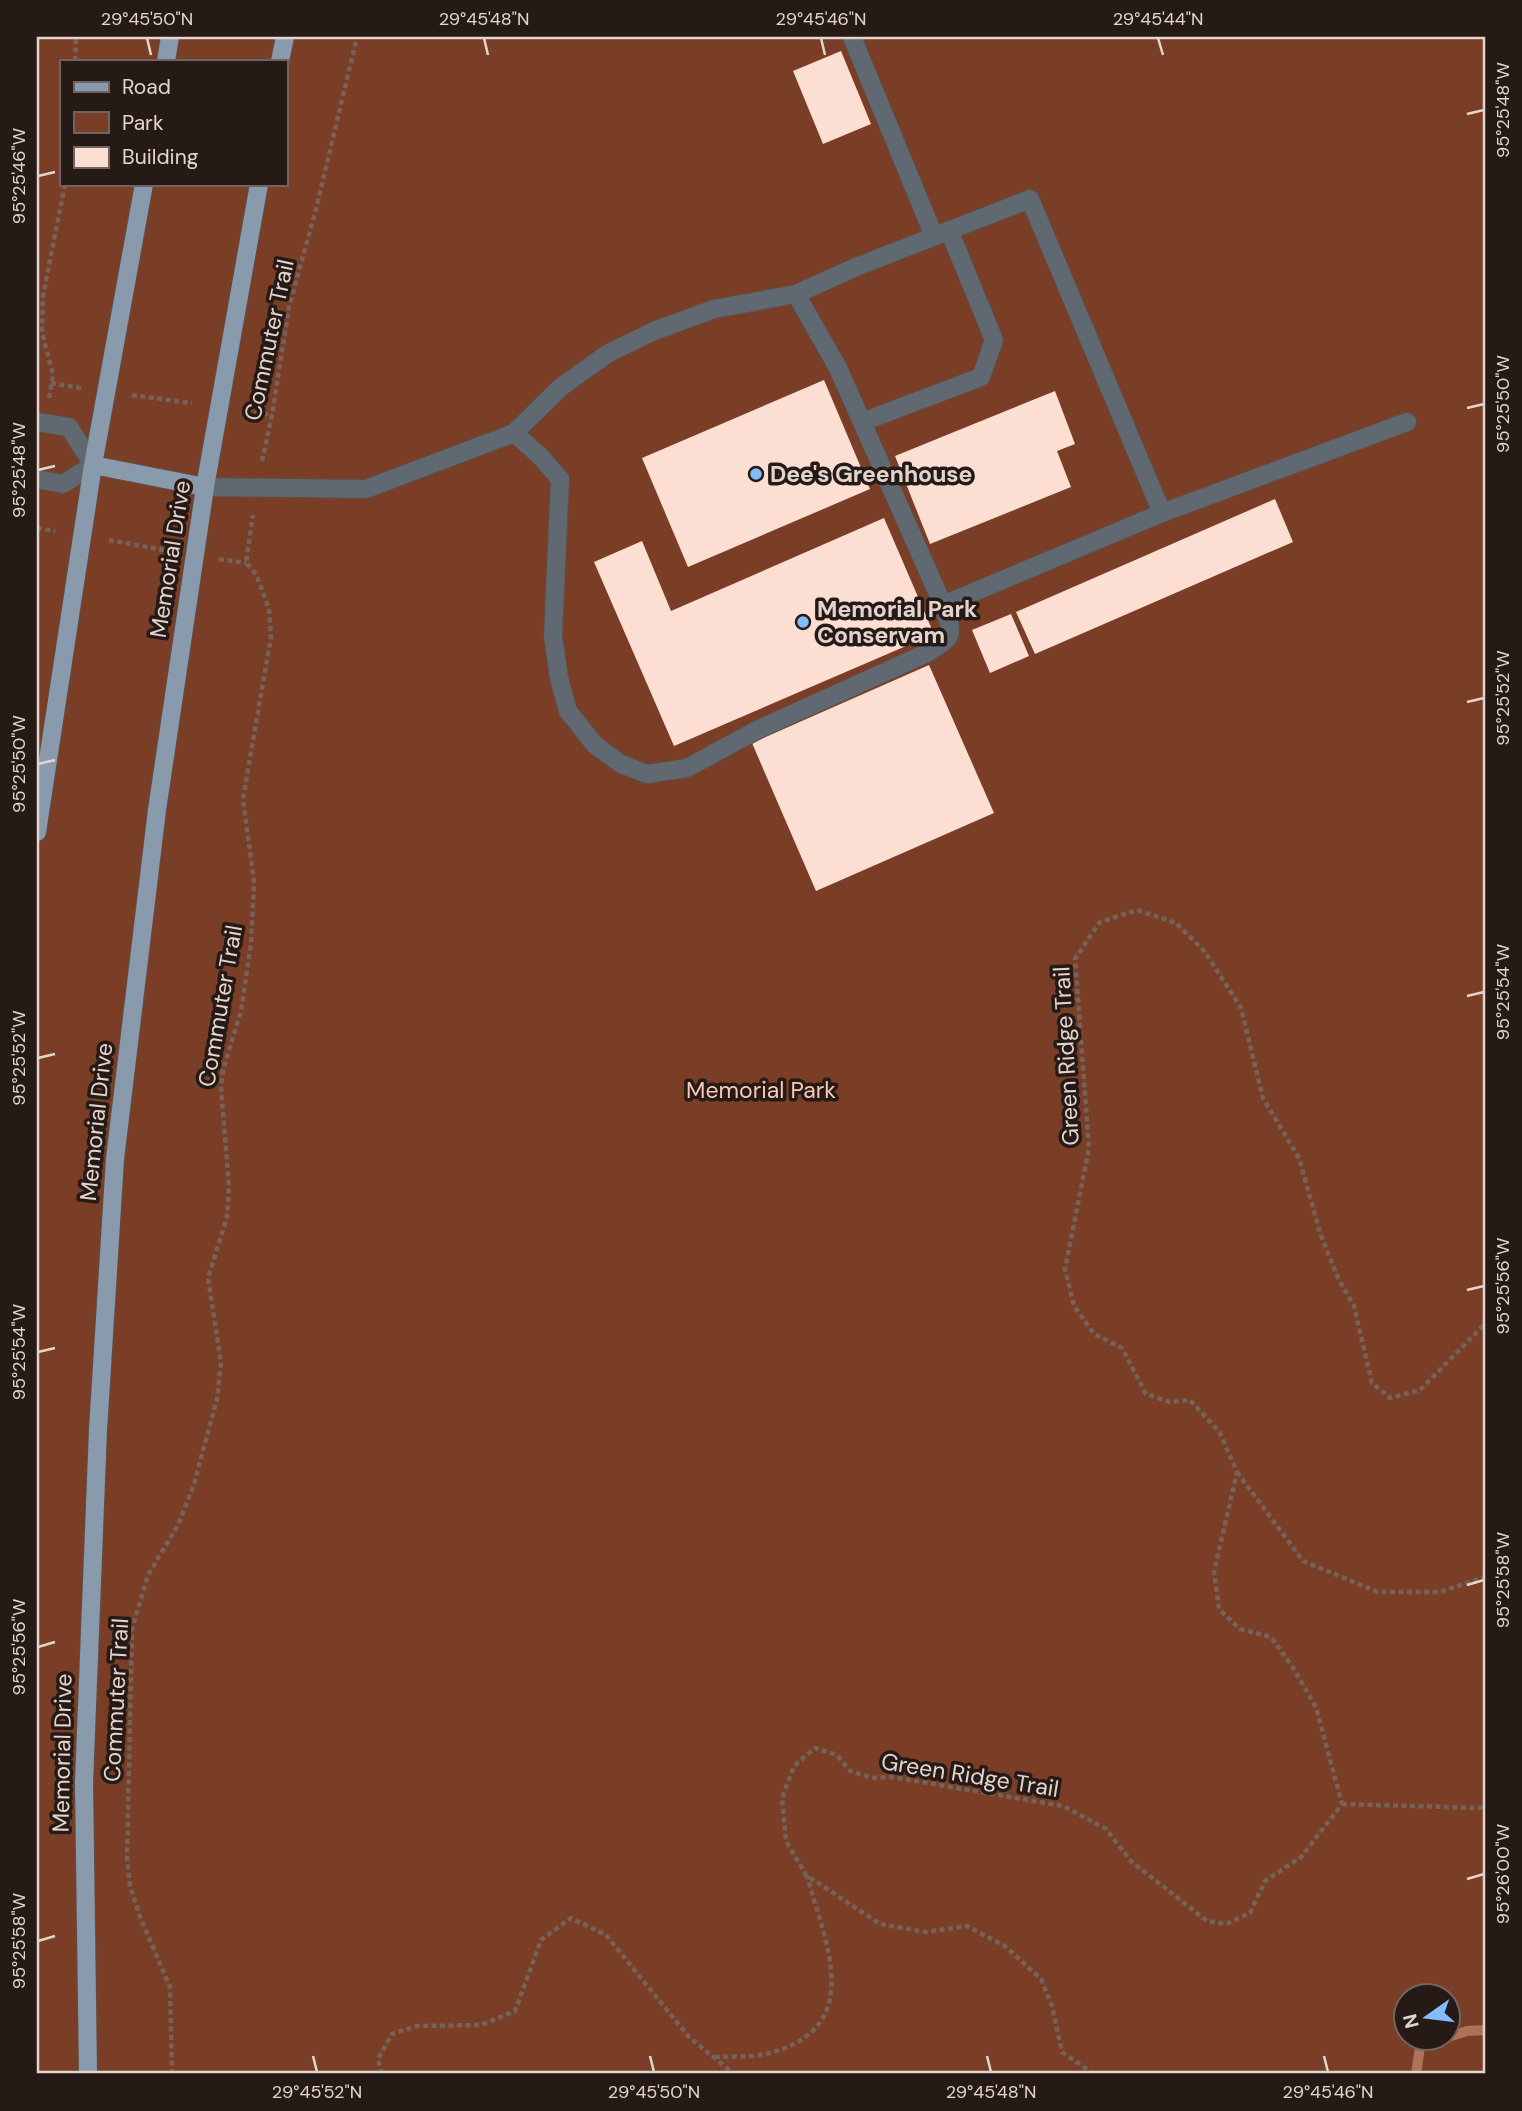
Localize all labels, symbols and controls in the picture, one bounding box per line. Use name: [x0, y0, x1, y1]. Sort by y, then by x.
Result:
text: 29°45'50"N: [101, 7, 193, 31]
text: 29°45'48"N: [439, 7, 529, 31]
text: 29°45'46"N: [775, 7, 867, 31]
text: 29°45'44"N: [1113, 7, 1203, 31]
legend: [60, 60, 287, 186]
text: 95°25'48"W: [1491, 62, 1515, 158]
text: Road: [122, 73, 171, 101]
text: Park: [122, 109, 164, 137]
text: 95°25'46"W: [7, 128, 31, 224]
text: Building: [122, 143, 199, 171]
street label: Commuter Trail: [237, 257, 301, 423]
text: 95°25'50"W: [1491, 355, 1515, 453]
text: 95°25'48"W: [7, 422, 31, 518]
place label: Dee's Greenhouse: [770, 459, 972, 489]
marker: Dee's Greenhouse: [748, 466, 764, 482]
street label: Memorial Drive: [143, 478, 197, 640]
place label: Memorial Park Conservam: [817, 594, 977, 650]
marker: Memorial Park Conservam: [795, 614, 811, 630]
text: 95°25'52"W: [1491, 650, 1515, 746]
text: 95°25'50"W: [7, 715, 31, 813]
street label: Commuter Trail: [191, 923, 249, 1089]
text: 95°25'54"W: [1491, 944, 1515, 1040]
street label: Green Ridge Trail: [1046, 966, 1086, 1146]
text: 95°25'52"W: [7, 1010, 31, 1106]
street label: Memorial Drive: [73, 1041, 119, 1203]
park label: Memorial Park: [686, 1075, 836, 1105]
text: 95°25'56"W: [1491, 1238, 1515, 1334]
text: 95°25'54"W: [7, 1304, 31, 1400]
text: 95°25'58"W: [1491, 1532, 1515, 1628]
text: 95°25'56"W: [7, 1599, 31, 1695]
street label: Commuter Trail: [97, 1617, 135, 1783]
street label: Memorial Drive: [46, 1673, 78, 1833]
street label: Green Ridge Trail: [879, 1746, 1061, 1804]
text: 95°26'00"W: [1491, 1824, 1515, 1924]
text: 95°25'58"W: [7, 1893, 31, 1989]
north arrow: [1392, 1982, 1462, 2052]
text: N: [1397, 2011, 1425, 2031]
text: 29°45'52"N: [272, 2080, 362, 2104]
text: 29°45'50"N: [608, 2080, 700, 2104]
text: 29°45'48"N: [946, 2080, 1036, 2104]
text: 29°45'46"N: [1282, 2080, 1374, 2104]

